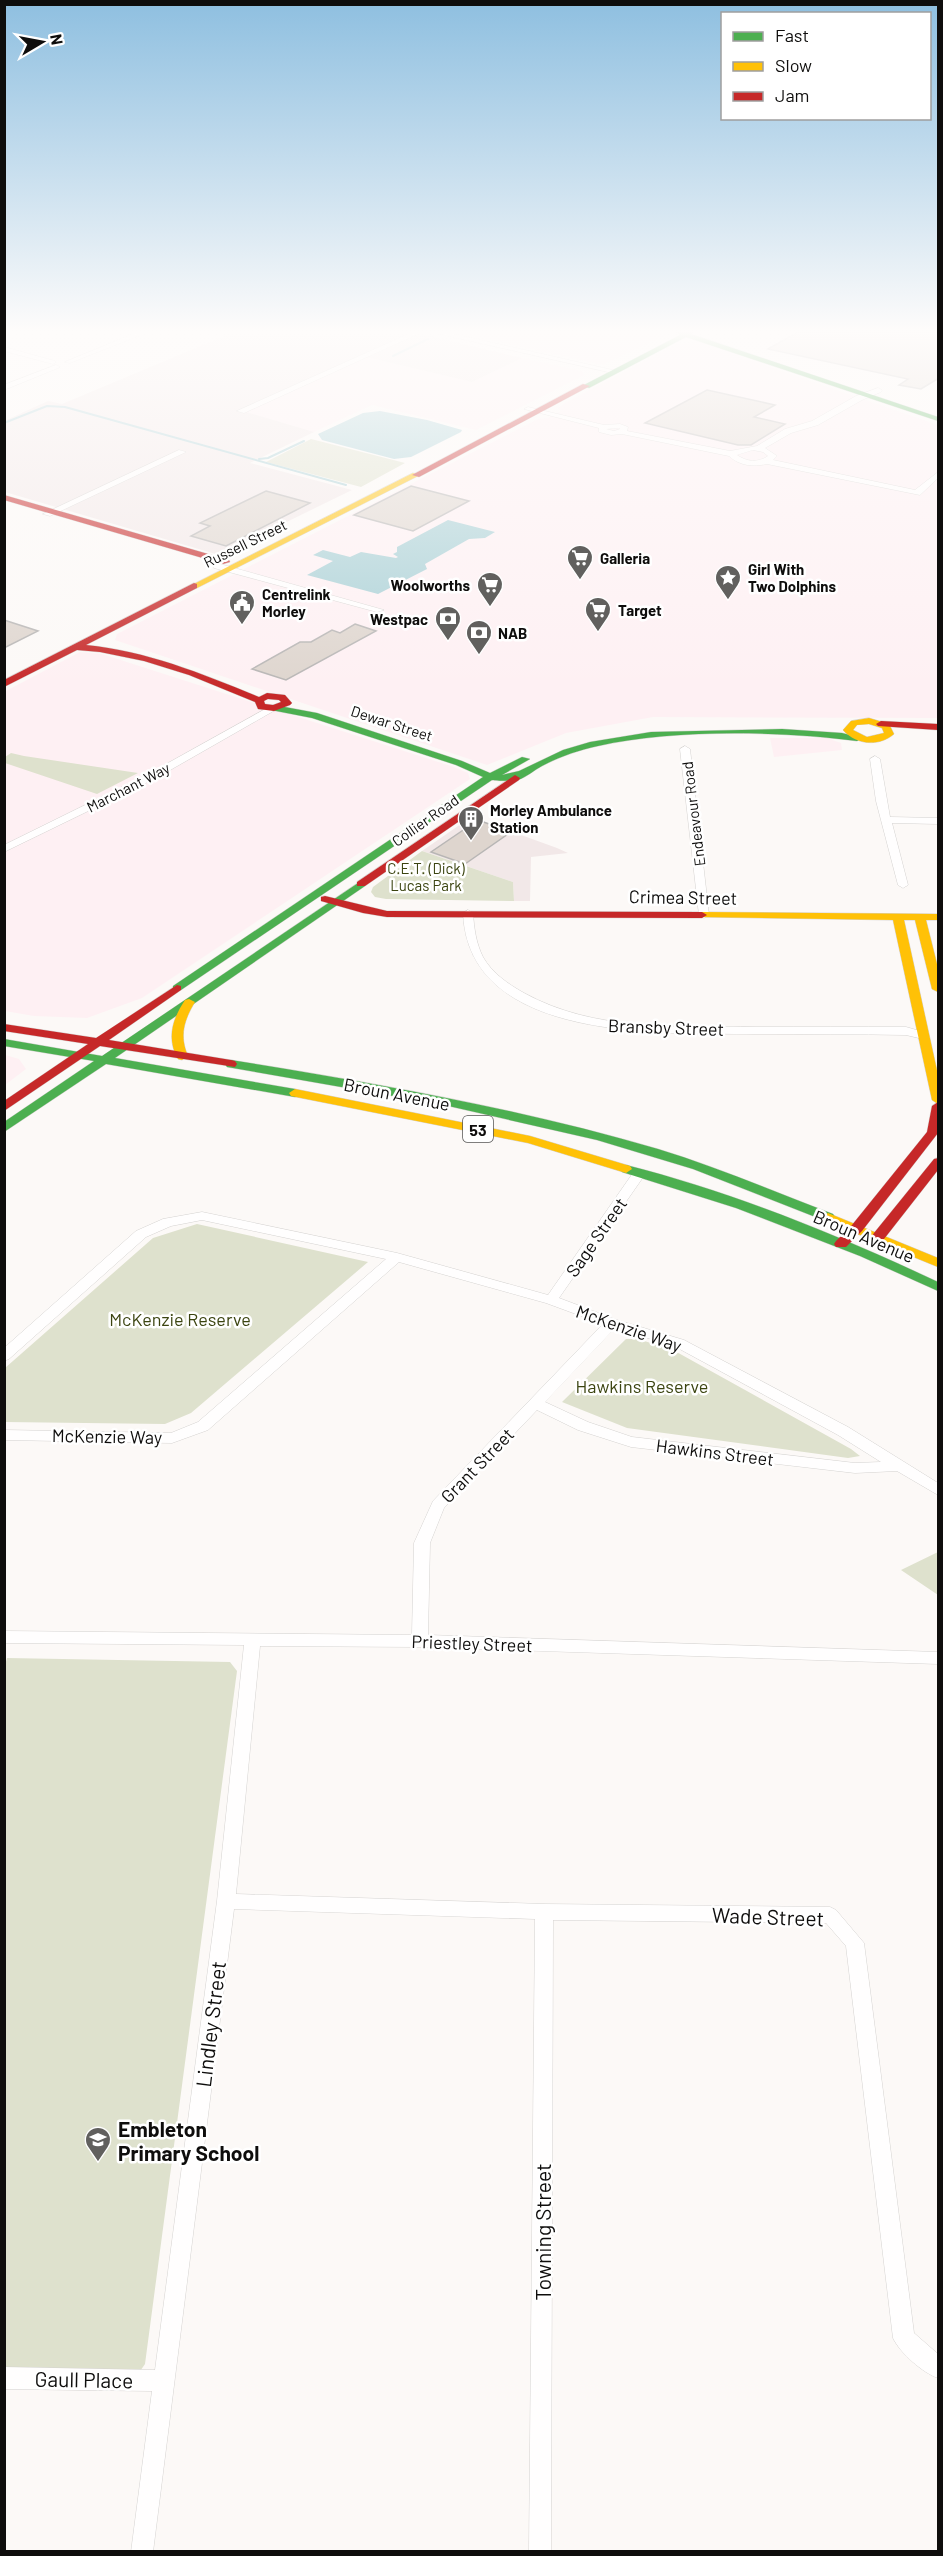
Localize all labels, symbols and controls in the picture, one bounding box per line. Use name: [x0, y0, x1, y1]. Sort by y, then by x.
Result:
north arrow: [12, 12, 72, 72]
legend: [721, 12, 931, 120]
text: Fast: [775, 24, 809, 46]
text: N: [47, 32, 68, 46]
text: Slow: [775, 54, 812, 76]
text: Jam: [775, 84, 809, 106]
street label: Russell Street: [200, 515, 290, 571]
supermarket icon: Galleria: [565, 543, 595, 581]
place label: Galleria: [600, 549, 650, 567]
place label: Girl With Two Dolphins: [748, 560, 837, 595]
place icon: Girl With Two Dolphins: [713, 563, 743, 601]
supermarket icon: Woolworths: [475, 570, 505, 608]
place label: Woolworths: [391, 576, 470, 594]
place label: Centrelink Morley: [262, 585, 331, 620]
public building icon: Centrelink Morley: [227, 588, 257, 626]
supermarket icon: Target: [583, 595, 613, 633]
place label: Target: [618, 601, 662, 619]
bank icon: Westpac: [433, 604, 463, 642]
place label: Westpac: [370, 610, 428, 628]
bank icon: NAB: [464, 618, 494, 656]
place label: NAB: [498, 624, 527, 642]
street label: Dewar Street: [349, 701, 435, 745]
street label: Marchant Way: [83, 758, 173, 816]
street label: Endeavour Road: [678, 761, 708, 867]
street label: Collier Road: [388, 790, 462, 850]
place label: Morley Ambulance Station: [490, 801, 612, 836]
building icon: Morley Ambulance Station: [456, 804, 486, 842]
park label: C.E.T. (Dick) Lucas Park: [387, 859, 465, 894]
street label: Crimea Street: [629, 885, 737, 909]
street label: Bransby Street: [608, 1014, 724, 1040]
street label: Broun Avenue: [342, 1073, 452, 1115]
road number: 53: [463, 1116, 493, 1142]
street label: Sage Street: [561, 1193, 631, 1281]
street label: Broun Avenue: [810, 1205, 918, 1267]
street label: McKenzie Way: [573, 1300, 685, 1356]
park label: McKenzie Reserve: [109, 1308, 251, 1330]
park label: Hawkins Reserve: [576, 1375, 708, 1397]
street label: Grant Street: [436, 1423, 518, 1507]
street label: McKenzie Way: [52, 1424, 162, 1448]
street label: Hawkins Street: [655, 1434, 775, 1470]
street label: Priestley Street: [411, 1630, 533, 1656]
street label: Wade Street: [711, 1902, 825, 1930]
street label: Lindley Street: [190, 1960, 230, 2088]
place label: Embleton Primary School: [118, 2116, 259, 2165]
school or university icon: Embleton Primary School: [83, 2125, 113, 2163]
street label: Towning Street: [530, 2163, 555, 2301]
street label: Gaull Place: [34, 2366, 134, 2392]

